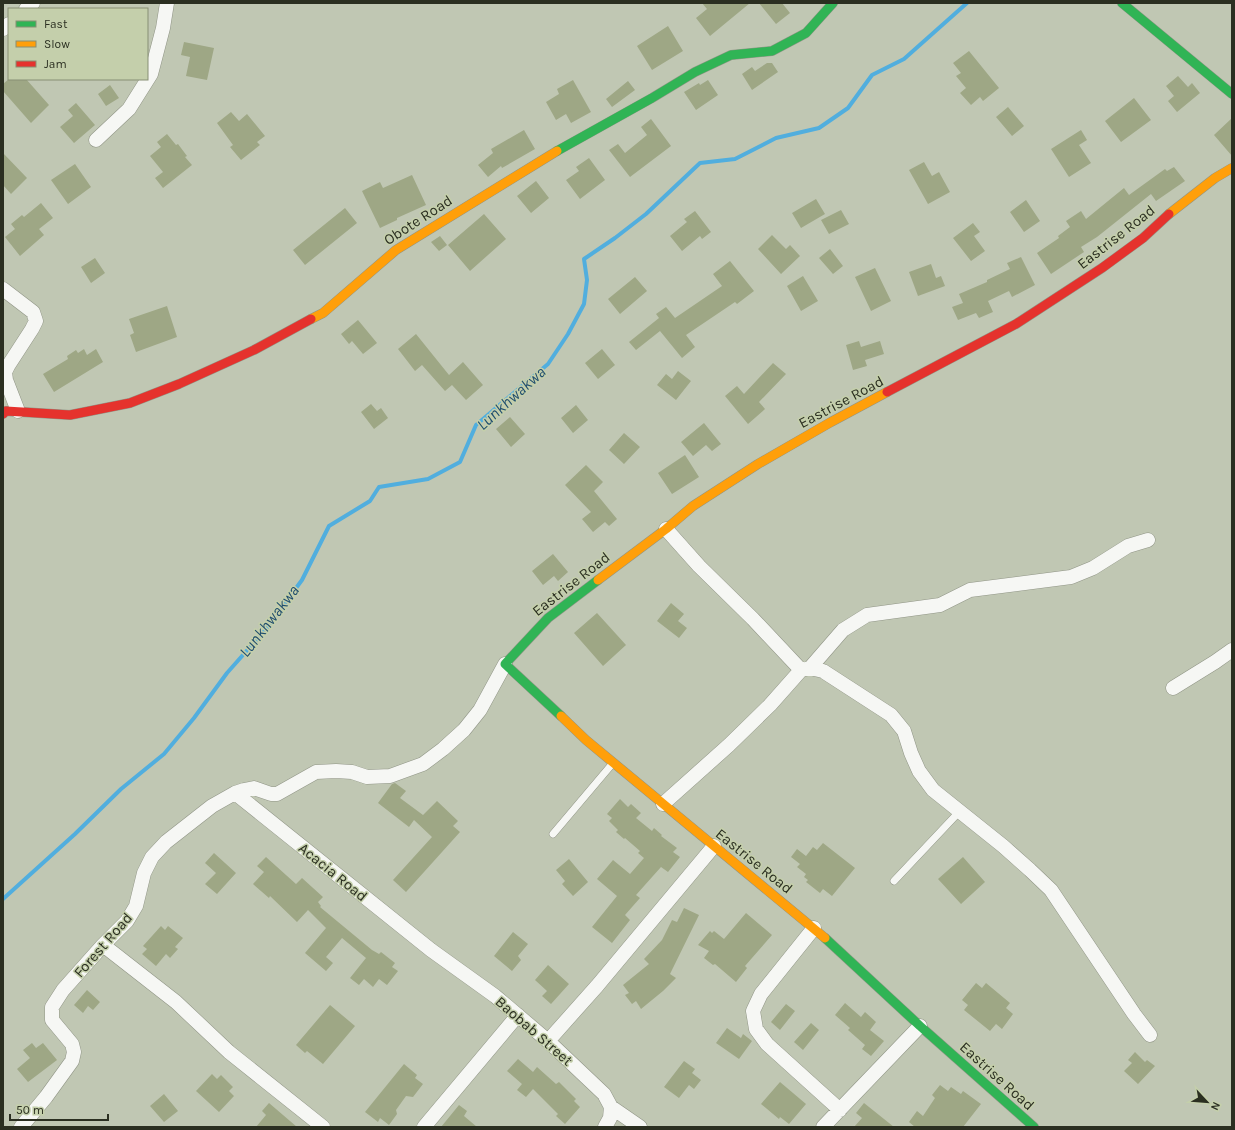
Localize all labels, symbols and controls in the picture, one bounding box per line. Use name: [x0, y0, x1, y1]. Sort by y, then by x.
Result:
legend: [8, 8, 148, 80]
text: Fast: [44, 17, 68, 31]
text: Slow: [44, 37, 70, 51]
text: Jam: [44, 57, 67, 71]
street label: Obote Road: [380, 191, 456, 249]
street label: Eastrise Road: [1074, 201, 1158, 273]
water label: Lunkhwakwa: [473, 362, 549, 434]
street label: Eastrise Road: [795, 372, 887, 432]
street label: Eastrise Road: [529, 548, 613, 620]
water label: Lunkhwakwa: [235, 581, 303, 661]
street label: Eastrise Road: [712, 824, 796, 898]
street label: Acacia Road: [295, 839, 371, 905]
street label: Forest Road: [70, 909, 136, 981]
street label: Baobab Street: [492, 993, 577, 1070]
street label: Eastrise Road: [956, 1038, 1038, 1114]
north arrow: [1187, 1082, 1227, 1122]
scale bar: [10, 1096, 108, 1122]
text: N: [1208, 1100, 1223, 1113]
text: 50 m: [16, 1103, 44, 1117]

